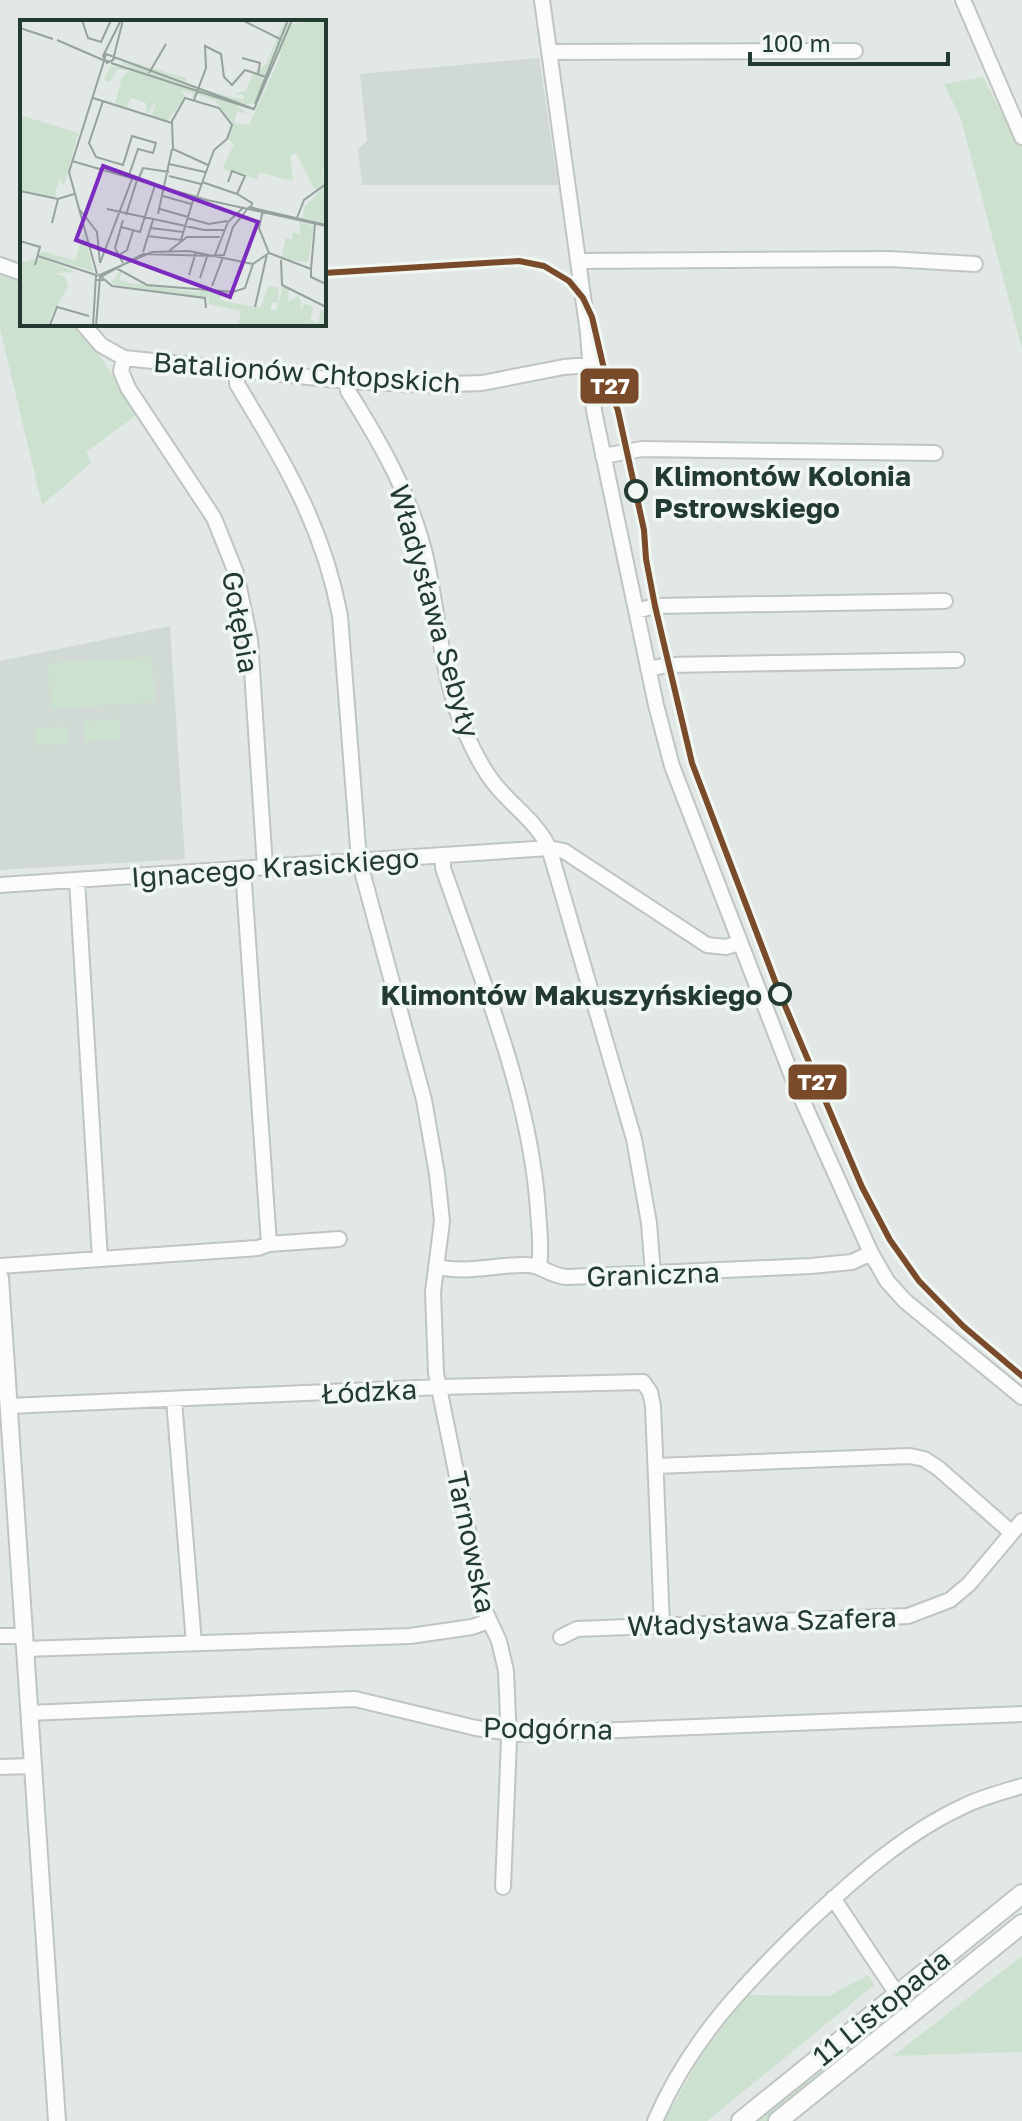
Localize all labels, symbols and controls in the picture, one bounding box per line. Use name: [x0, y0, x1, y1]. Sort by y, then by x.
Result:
scale bar: [750, 16, 948, 66]
inset map: [20, 20, 326, 326]
text: 100 m: [762, 28, 831, 57]
street label: Batalionów Chłopskich: [152, 345, 462, 399]
line badge: T27: [579, 367, 640, 405]
text: T27: [590, 372, 630, 399]
place label: Klimontów Kolonia Pstrowskiego: [654, 459, 911, 524]
marker: Klimontów Kolonia Pstrowskiego: [625, 480, 647, 502]
street label: Władysława Sebyły: [383, 481, 487, 742]
street label: Gołębia: [216, 568, 266, 676]
street label: Ignacego Krasickiego: [130, 840, 420, 894]
place label: Klimontów Makuszyńskiego: [380, 978, 762, 1011]
marker: Klimontów Makuszyńskiego: [769, 983, 791, 1005]
line badge: T27: [787, 1063, 848, 1101]
text: T27: [797, 1068, 837, 1095]
street label: Graniczna: [586, 1255, 720, 1293]
street label: Łódzka: [320, 1372, 418, 1410]
street label: Tarnowska: [441, 1468, 503, 1616]
street label: Władysława Szafera: [627, 1600, 897, 1642]
street label: Podgórna: [483, 1710, 613, 1746]
street label: 11 Listopada: [806, 1942, 956, 2072]

